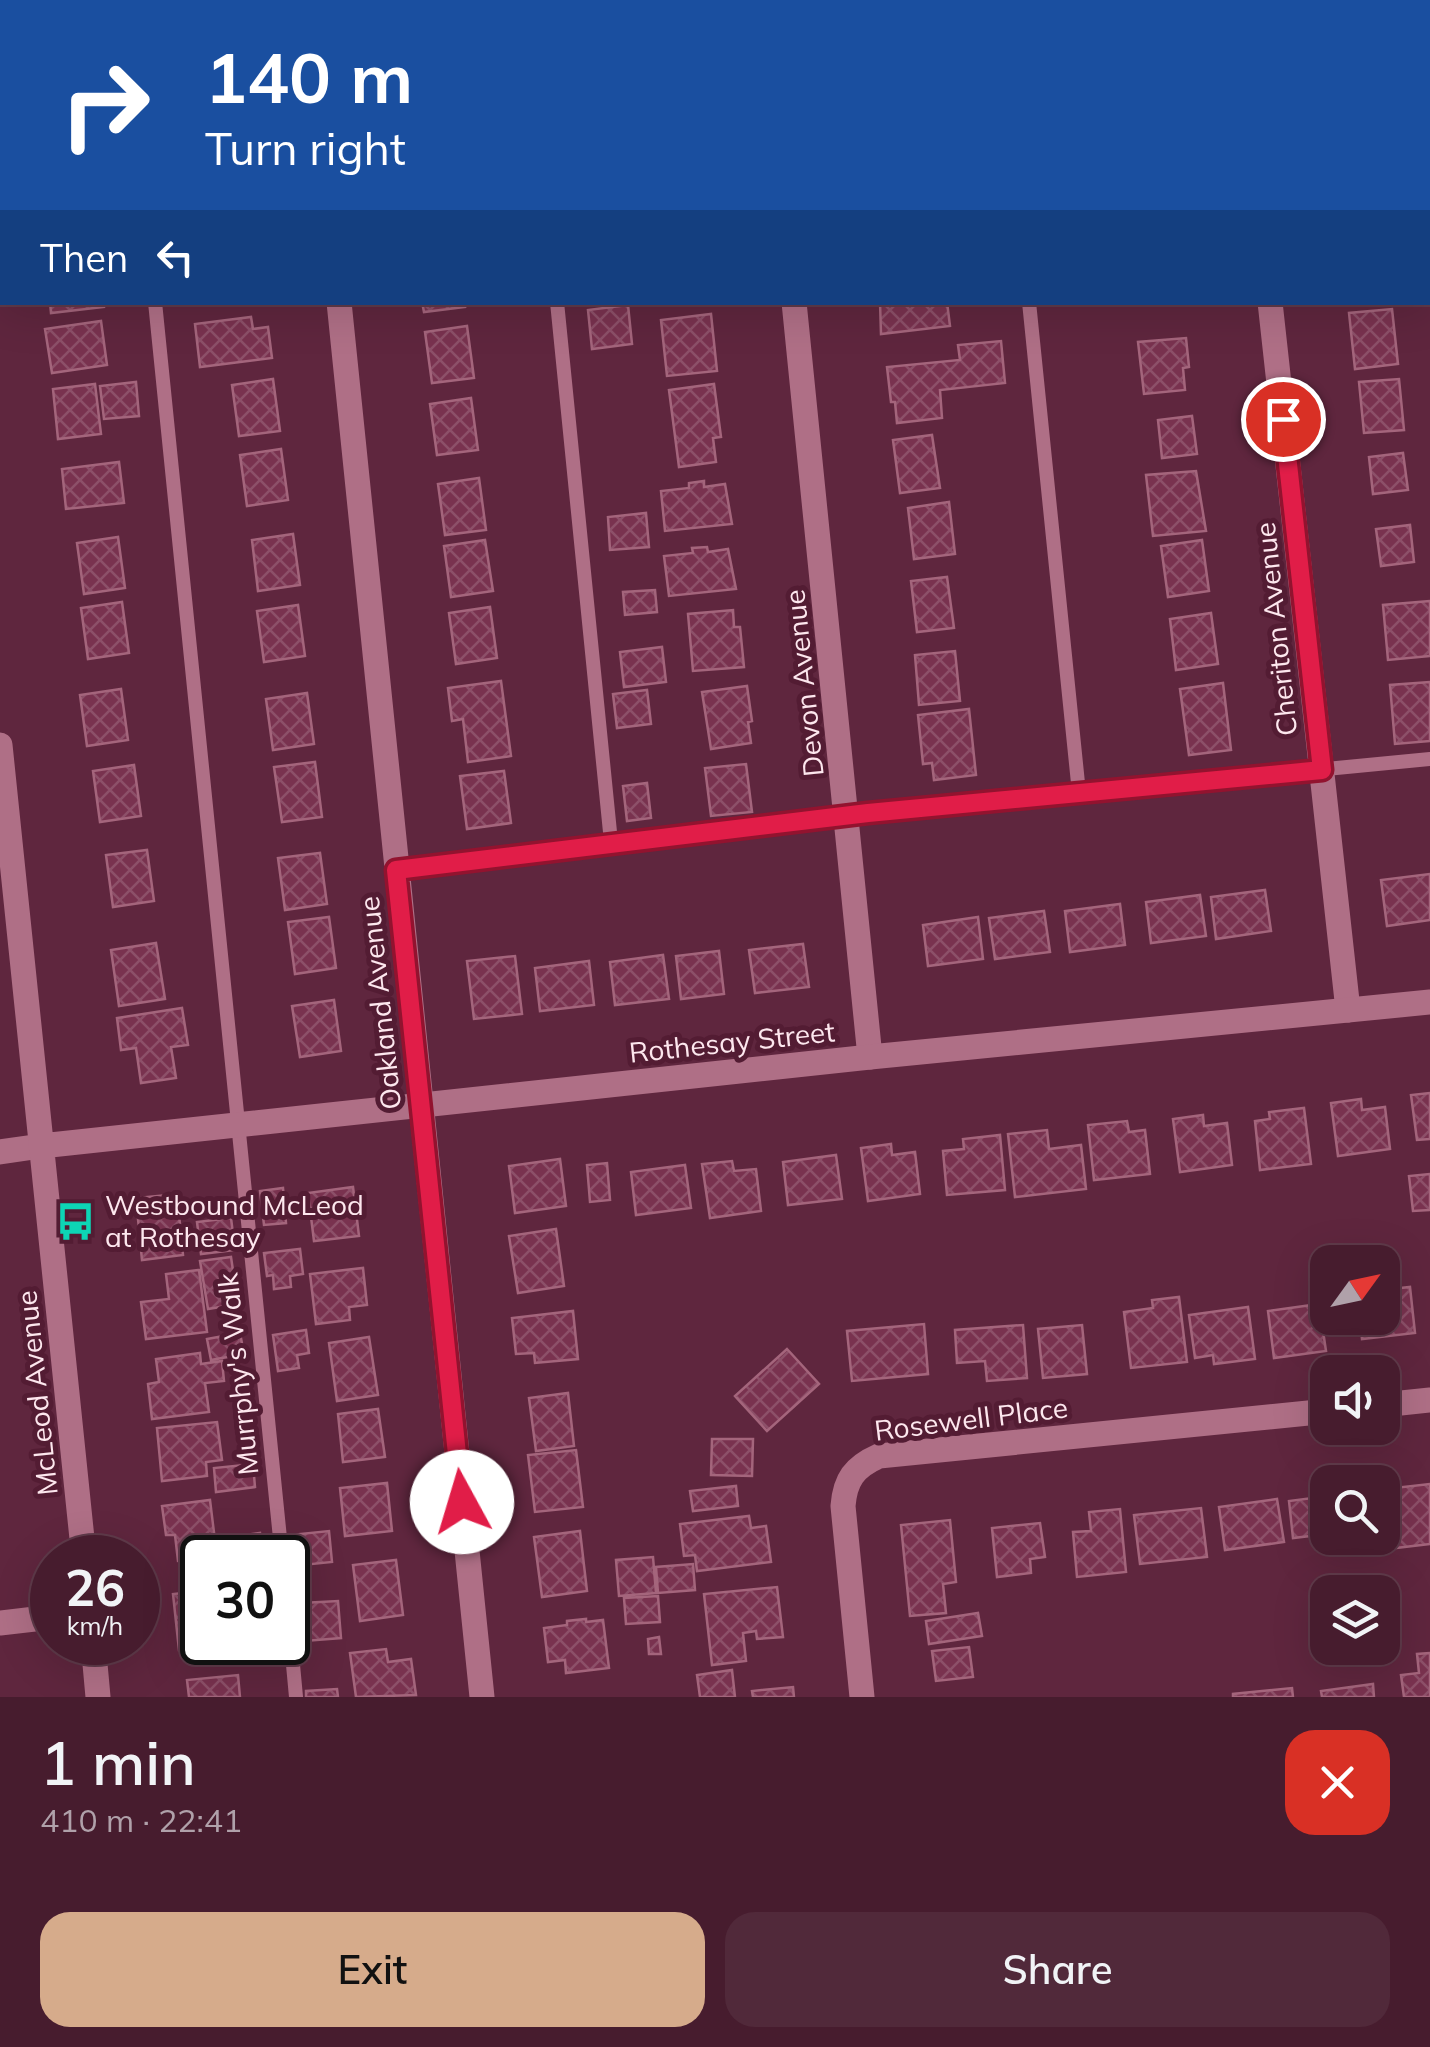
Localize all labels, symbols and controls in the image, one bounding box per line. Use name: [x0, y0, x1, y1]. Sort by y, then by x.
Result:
text: 140 m: [205, 33, 413, 121]
icon: right: [40, 40, 170, 170]
text: Turn right: [205, 120, 406, 176]
icon: left: [148, 230, 203, 285]
text: Then: [40, 234, 128, 282]
pin: [1241, 377, 1326, 462]
icon: arrive: [1256, 392, 1311, 447]
street label: Cheriton Avenue: [1247, 521, 1304, 738]
street label: Devon Avenue: [776, 588, 831, 778]
street label: Oakland Avenue: [351, 895, 408, 1111]
street label: Rothesay Street: [627, 1013, 837, 1070]
place label: Westbound McLeod at Rothesay: [105, 1187, 364, 1254]
bus stop icon: Westbound McLeod at Rothesay: [54, 1200, 96, 1242]
north arrow: [1310, 1245, 1400, 1335]
map controls: [1310, 1245, 1400, 1665]
street label: Murrphy's Walk: [209, 1271, 266, 1477]
street label: McLeod Avenue: [8, 1289, 65, 1497]
button: sound: [1310, 1355, 1400, 1445]
street label: Rosewell Place: [872, 1389, 1070, 1448]
position arrow: [410, 1450, 514, 1554]
button: search: [1310, 1465, 1400, 1555]
speed limit sign: 30: [180, 1535, 310, 1665]
text: 26: [65, 1556, 125, 1619]
button: layers: [1310, 1575, 1400, 1665]
text: km/h: [67, 1610, 123, 1641]
text: 1 min: [40, 1725, 196, 1800]
button: close: [1285, 1730, 1390, 1835]
text: 410 m · 22:41: [40, 1800, 242, 1840]
button: Exit: [40, 1912, 705, 2027]
button: Share: [725, 1912, 1390, 2027]

